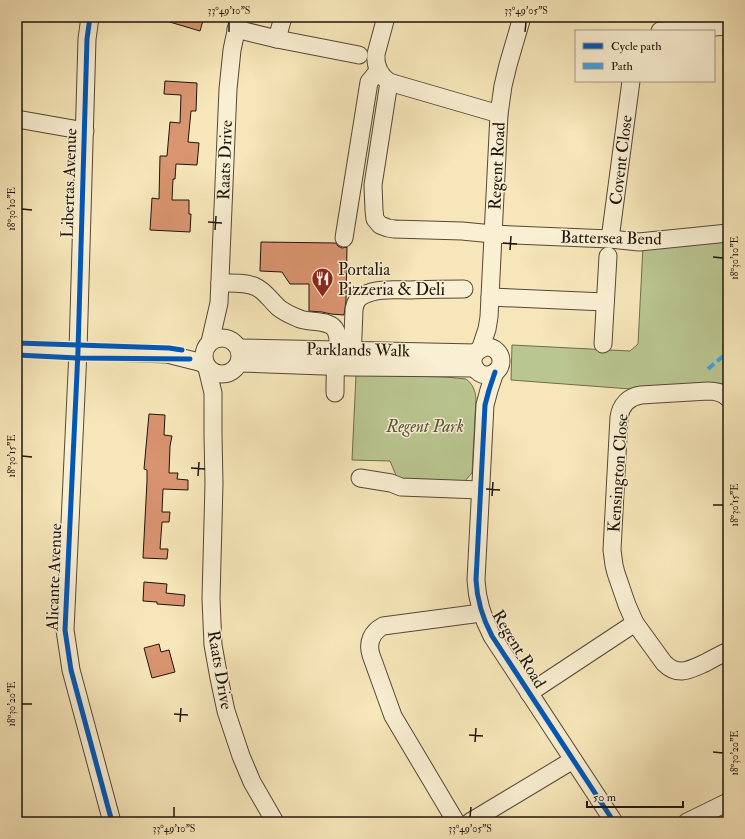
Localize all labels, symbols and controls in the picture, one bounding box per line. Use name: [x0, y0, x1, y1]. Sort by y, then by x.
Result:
text: 33°49'10"S: [208, 5, 250, 17]
text: 33°49'05"S: [504, 5, 548, 17]
legend: [575, 30, 715, 82]
text: Cycle path: [611, 39, 662, 54]
text: Path: [611, 59, 634, 74]
street label: Covent Close: [605, 114, 637, 206]
street label: Raats Drive: [213, 120, 237, 200]
street label: Regent Road: [484, 121, 510, 210]
street label: Libertas Avenue: [57, 128, 81, 238]
text: 18°30'10"E: [6, 187, 18, 231]
street label: Battersea Bend: [560, 227, 663, 249]
text: 18°30'10"E: [729, 236, 741, 280]
place label: Portalia Pizzeria & Deli: [338, 259, 445, 300]
restaurant icon: Portalia Pizzeria & Deli: [309, 266, 335, 299]
street label: Parklands Walk: [306, 339, 410, 361]
street label: Kensington Close: [603, 413, 633, 533]
park label: Regent Park: [385, 416, 464, 437]
text: 18°30'15"E: [6, 435, 18, 477]
text: 18°30'15"E: [729, 484, 741, 526]
street label: Alicante Avenue: [42, 523, 66, 632]
street label: Regent Road: [487, 606, 551, 693]
street label: Raats Drive: [203, 629, 237, 711]
text: 18°30'20"E: [6, 681, 18, 727]
text: 18°30'20"E: [729, 730, 741, 776]
scale bar: [587, 783, 683, 809]
text: 50 m: [593, 790, 617, 805]
text: 33°49'10"S: [153, 823, 195, 835]
text: 33°49'05"S: [448, 823, 492, 835]

